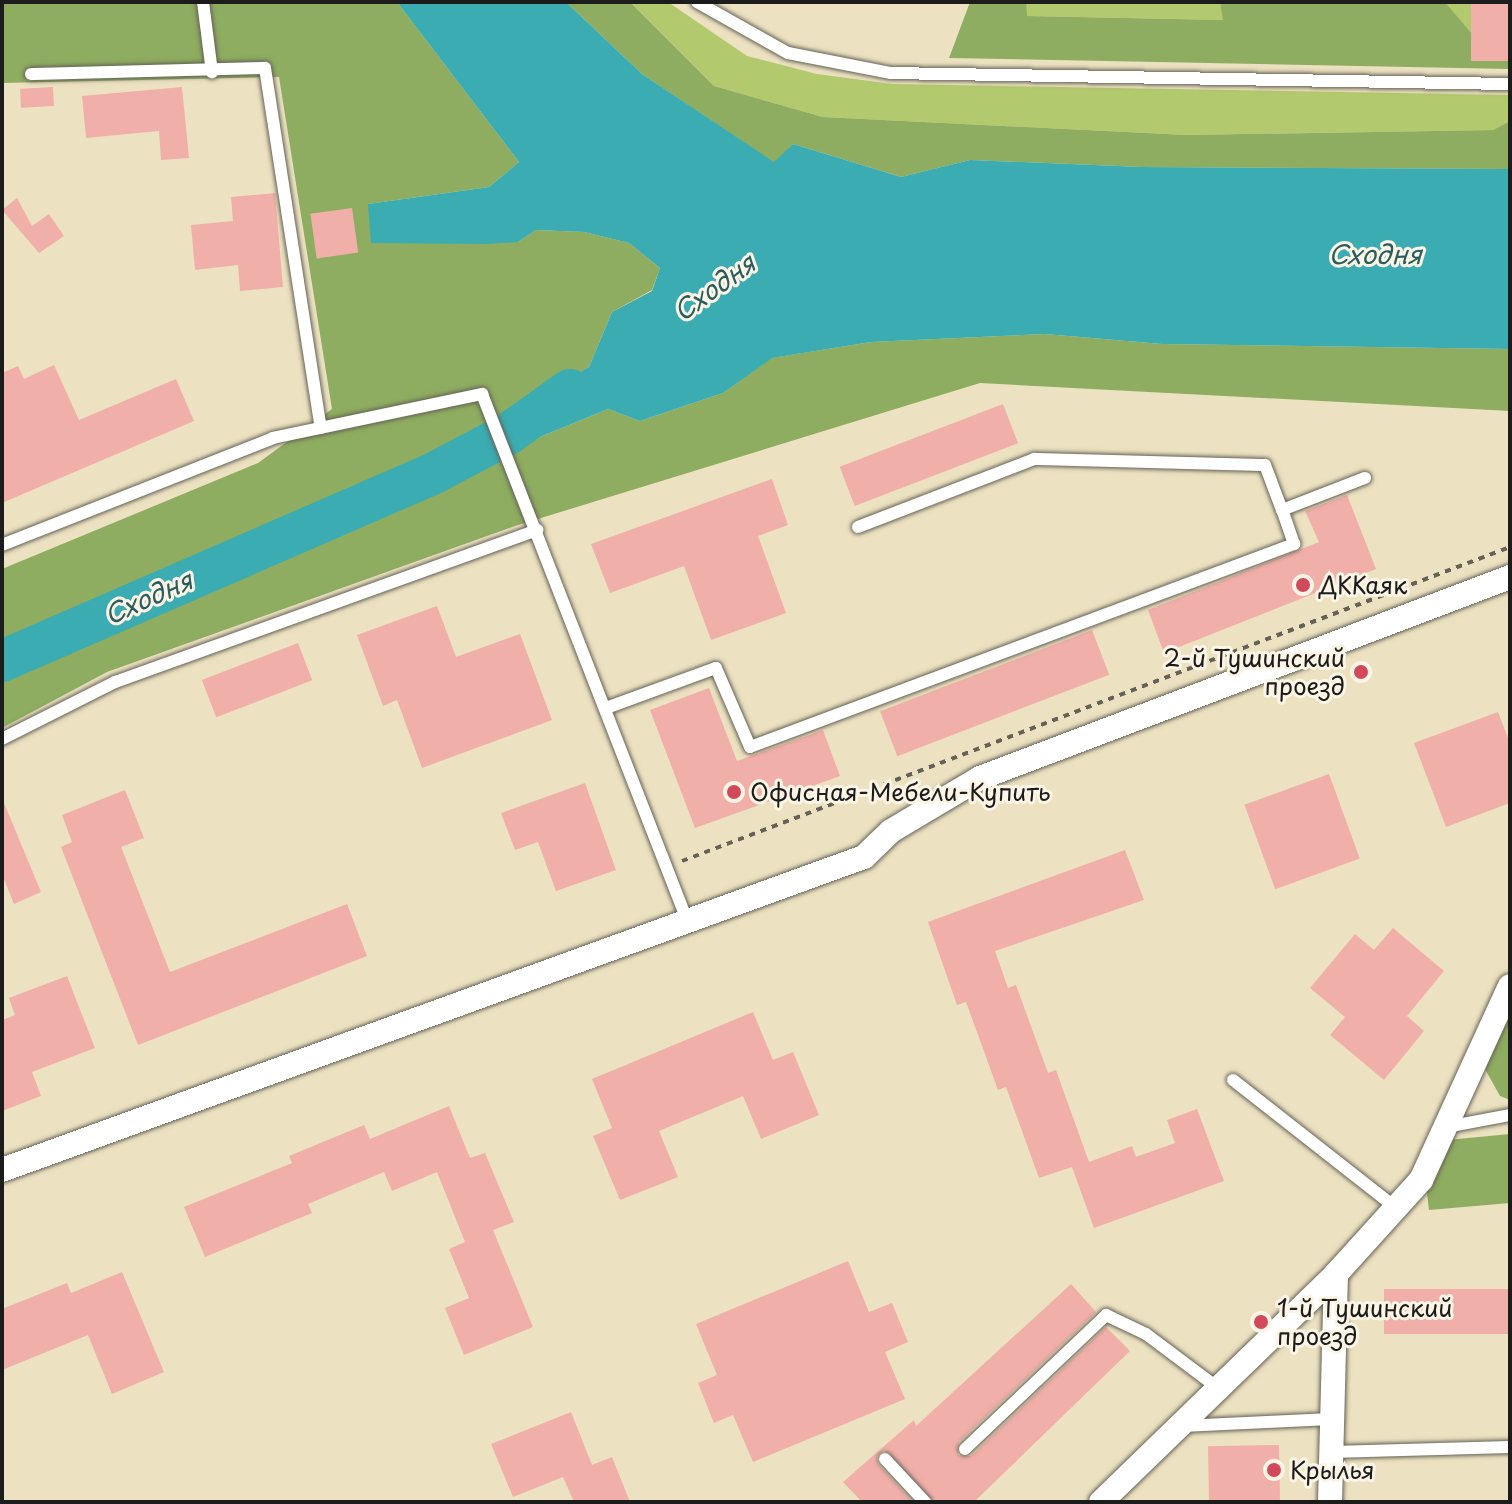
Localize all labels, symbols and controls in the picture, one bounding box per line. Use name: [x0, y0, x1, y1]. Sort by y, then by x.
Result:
water label: Сходня: [1328, 238, 1422, 270]
water label: Сходня: [667, 247, 761, 327]
water label: Сходня: [99, 564, 197, 630]
place label: ДККаяк: [1319, 571, 1407, 599]
marker: ДККаяк: [1294, 576, 1312, 594]
place label: 2-й Тушинский проезд: [1163, 644, 1345, 700]
marker: 2-й Тушинский проезд: [1352, 663, 1370, 681]
place label: Офисная-Мебели-Купить: [750, 778, 1051, 806]
marker: Офисная-Мебели-Купить: [725, 783, 743, 801]
place label: 1-й Тушинский проезд: [1277, 1294, 1453, 1350]
marker: 1-й Тушинский проезд: [1252, 1313, 1270, 1331]
place label: Крылья: [1290, 1456, 1375, 1484]
marker: Крылья: [1265, 1461, 1283, 1479]

